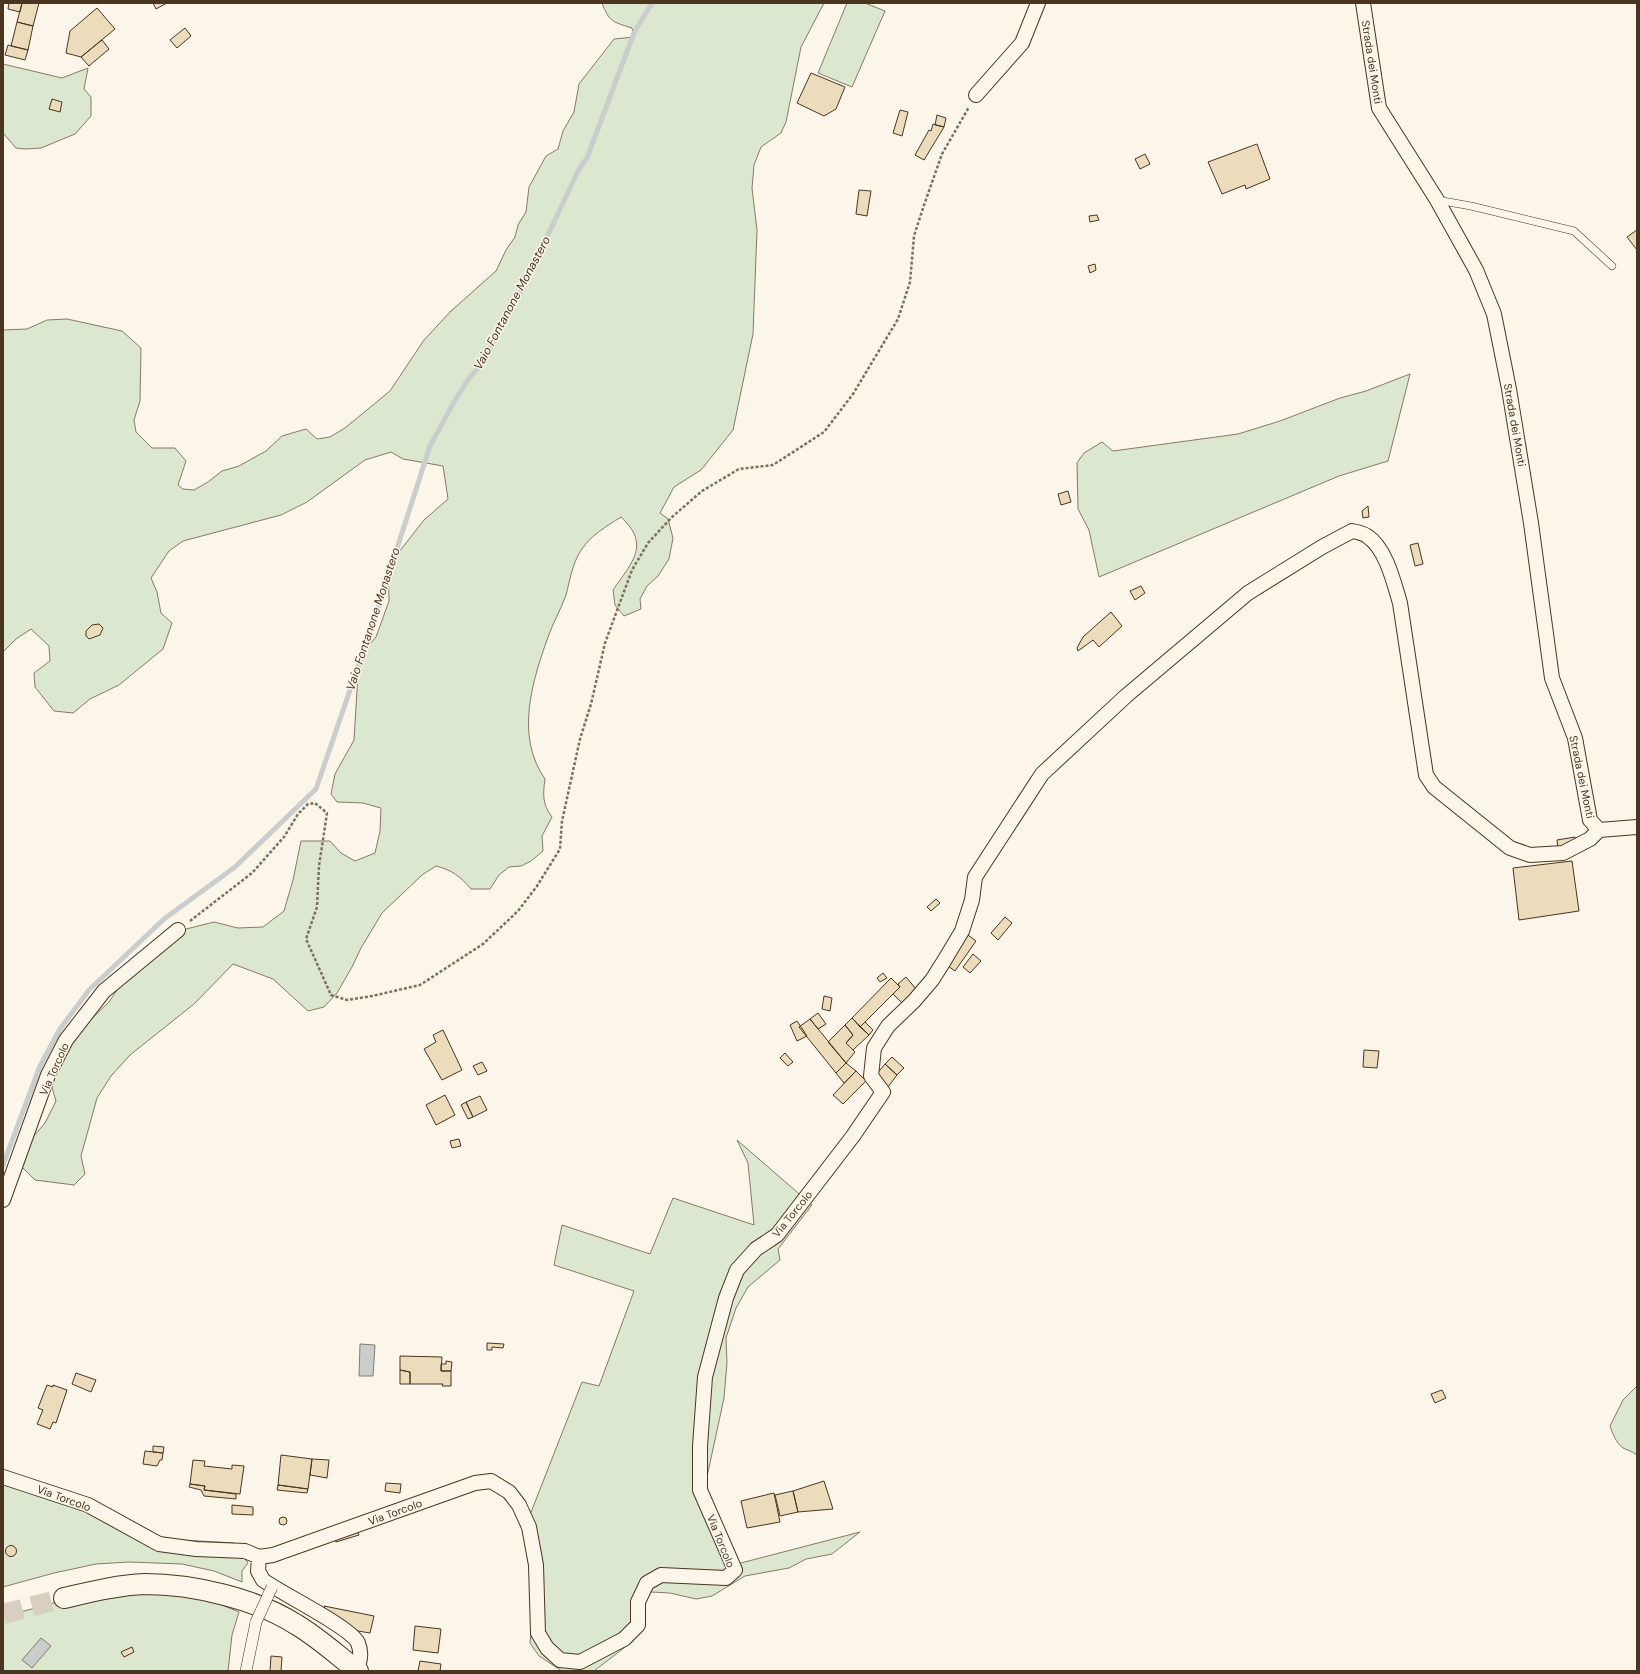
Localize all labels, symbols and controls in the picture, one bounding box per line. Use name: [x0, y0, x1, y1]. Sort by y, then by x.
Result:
street label: Strada dei Monti: [1358, 19, 1386, 105]
water label: Vaio Fontanone Monastero: [470, 233, 554, 373]
street label: Strada dei Monti: [1501, 382, 1529, 468]
water label: Vaio Fontanone Monastero: [342, 546, 404, 692]
street label: Strada dei Monti: [1566, 734, 1598, 820]
street label: Via Torcolo: [36, 1040, 72, 1098]
street label: Via Torcolo: [769, 1188, 815, 1240]
street label: Via Torcolo: [35, 1482, 93, 1514]
street label: Via Torcolo: [366, 1496, 424, 1528]
street label: Via Torcolo: [704, 1512, 738, 1570]

